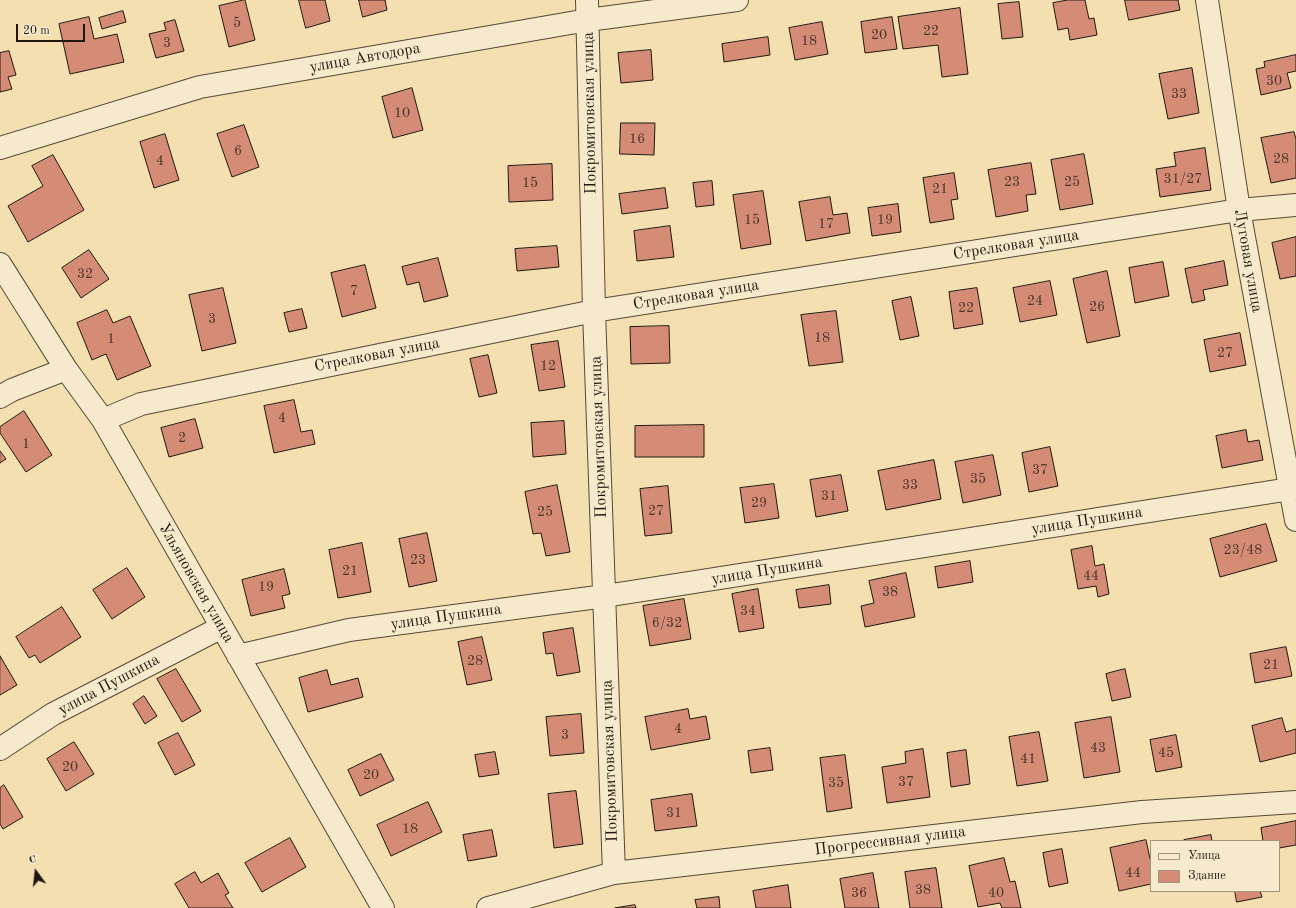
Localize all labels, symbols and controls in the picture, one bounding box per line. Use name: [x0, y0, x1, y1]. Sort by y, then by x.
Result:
house number: 5: [233, 15, 241, 31]
scale bar: [18, 16, 87, 42]
house number: 22: [923, 23, 939, 39]
text: 20 m: [23, 25, 50, 37]
house number: 20: [871, 27, 887, 43]
street label: Покромитовская улица: [579, 32, 601, 194]
house number: 18: [801, 33, 817, 49]
house number: 3: [163, 35, 171, 51]
street label: улица Автодора: [308, 39, 422, 77]
house number: 30: [1266, 73, 1282, 89]
house number: 33: [1171, 86, 1187, 102]
house number: 10: [394, 105, 410, 121]
house number: 16: [629, 131, 645, 147]
house number: 6: [234, 143, 242, 159]
house number: 28: [1273, 151, 1289, 167]
house number: 4: [156, 153, 164, 169]
house number: 31/27: [1164, 171, 1202, 187]
house number: 23: [1004, 174, 1020, 190]
house number: 25: [1064, 174, 1080, 190]
house number: 15: [522, 175, 538, 191]
house number: 21: [932, 181, 948, 197]
street label: Луговая улица: [1229, 208, 1267, 314]
house number: 15: [744, 212, 760, 228]
house number: 19: [877, 212, 893, 228]
house number: 17: [818, 216, 834, 232]
street label: Стрелковая улица: [952, 226, 1080, 264]
house number: 32: [77, 266, 93, 282]
street label: Стрелковая улица: [632, 276, 760, 314]
house number: 7: [350, 283, 358, 299]
house number: 24: [1027, 293, 1043, 309]
house number: 26: [1089, 299, 1105, 315]
house number: 22: [958, 300, 974, 316]
house number: 3: [208, 311, 216, 327]
house number: 18: [814, 330, 830, 346]
house number: 1: [107, 331, 115, 347]
street label: Стрелковая улица: [313, 333, 441, 377]
house number: 27: [1217, 345, 1233, 361]
street label: Покромитовская улица: [587, 355, 611, 519]
house number: 12: [540, 358, 556, 374]
house number: 4: [278, 410, 286, 426]
house number: 2: [178, 430, 186, 446]
house number: 1: [22, 436, 30, 452]
house number: 37: [1032, 462, 1048, 478]
house number: 35: [970, 471, 986, 487]
house number: 33: [902, 477, 918, 493]
house number: 31: [821, 488, 837, 504]
house number: 29: [751, 495, 767, 511]
house number: 27: [648, 503, 664, 519]
street label: улица Пушкина: [1030, 503, 1144, 539]
house number: 25: [537, 504, 553, 520]
street label: Ульяновская улица: [154, 520, 238, 646]
house number: 23/48: [1224, 542, 1262, 558]
house number: 23: [410, 552, 426, 568]
street label: улица Пушкина: [710, 553, 824, 589]
house number: 21: [342, 563, 358, 579]
house number: 44: [1083, 568, 1099, 584]
house number: 19: [258, 579, 274, 595]
house number: 38: [882, 584, 898, 600]
street label: улица Пушкина: [389, 600, 503, 634]
house number: 34: [740, 603, 756, 619]
house number: 6/32: [652, 615, 682, 631]
street label: улица Пушкина: [55, 650, 163, 720]
house number: 28: [467, 653, 483, 669]
house number: 21: [1263, 657, 1279, 673]
street label: Покромитовская улица: [598, 679, 622, 843]
house number: 4: [674, 721, 682, 737]
house number: 3: [561, 727, 569, 743]
house number: 43: [1090, 740, 1106, 756]
house number: 45: [1158, 745, 1174, 761]
house number: 41: [1020, 751, 1036, 767]
house number: 20: [62, 759, 78, 775]
house number: 20: [363, 767, 379, 783]
house number: 37: [898, 774, 914, 790]
house number: 35: [828, 775, 844, 791]
house number: 31: [666, 805, 682, 821]
house number: 18: [402, 821, 418, 837]
street label: Прогрессивная улица: [813, 822, 967, 860]
legend: [1150, 840, 1280, 892]
text: Улица: [1188, 850, 1221, 862]
north arrow: [16, 852, 56, 892]
text: С: [28, 854, 38, 866]
house number: 44: [1125, 865, 1141, 881]
text: Здание: [1188, 870, 1226, 882]
house number: 38: [915, 882, 931, 898]
house number: 36: [851, 885, 867, 901]
house number: 40: [988, 885, 1004, 901]

